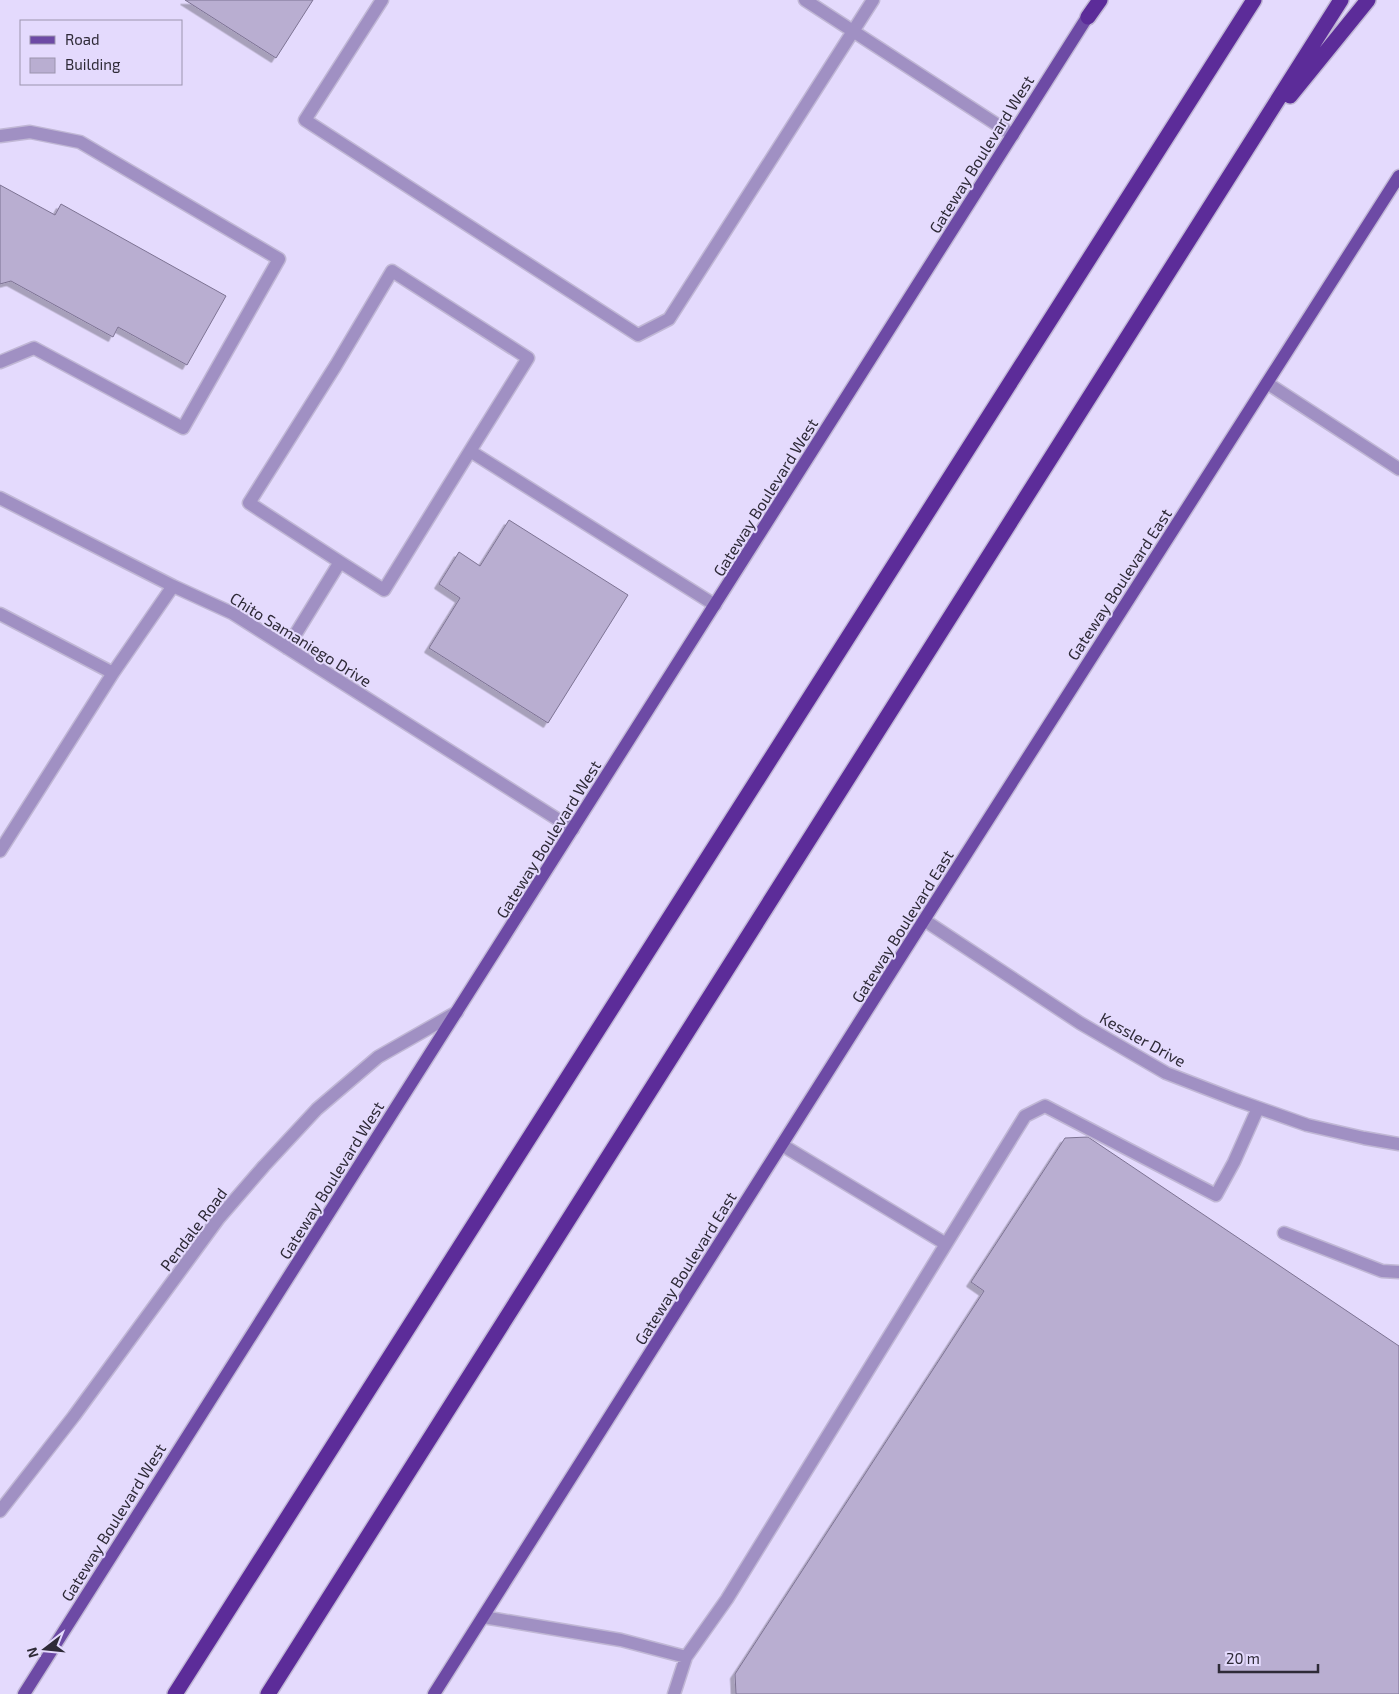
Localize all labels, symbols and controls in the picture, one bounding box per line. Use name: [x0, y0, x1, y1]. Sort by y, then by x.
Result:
legend: [20, 20, 182, 85]
text: Road: [65, 30, 100, 48]
text: Building: [65, 55, 121, 73]
street label: Gateway Boulevard West: [925, 72, 1037, 236]
street label: Gateway Boulevard West: [709, 415, 821, 579]
street label: Gateway Boulevard East: [1063, 505, 1175, 663]
street label: Chito Samaniego Drive: [227, 588, 375, 690]
street label: Gateway Boulevard West: [492, 757, 604, 921]
street label: Gateway Boulevard East: [847, 846, 957, 1006]
street label: Kessler Drive: [1097, 1008, 1189, 1070]
street label: Gateway Boulevard West: [275, 1098, 387, 1262]
street label: Pendale Road: [156, 1184, 230, 1274]
street label: Gateway Boulevard East: [630, 1188, 740, 1348]
street label: Gateway Boulevard West: [57, 1440, 169, 1604]
north arrow: [20, 1624, 70, 1674]
scale bar: [1219, 1642, 1318, 1674]
text: N: [22, 1646, 42, 1660]
text: 20 m: [1226, 1649, 1260, 1667]

